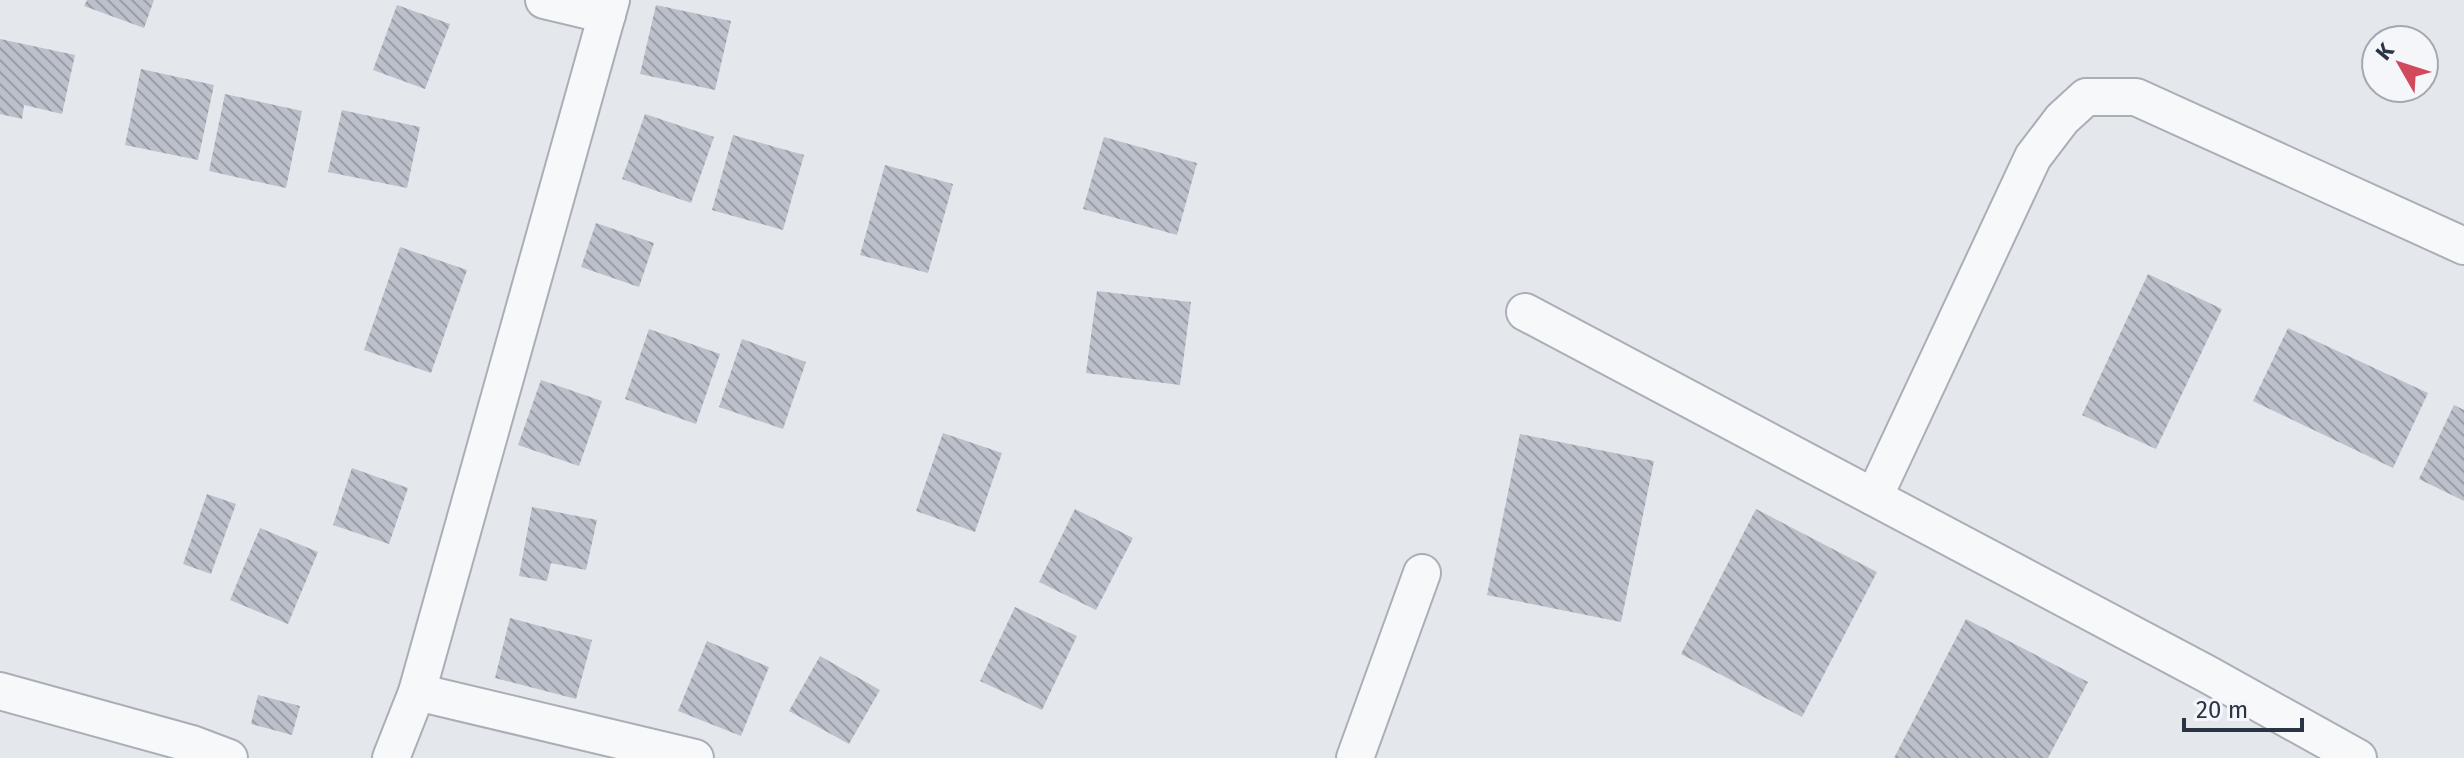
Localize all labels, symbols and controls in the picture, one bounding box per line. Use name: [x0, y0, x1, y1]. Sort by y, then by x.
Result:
north arrow: [2360, 24, 2440, 104]
text: K: [2370, 37, 2400, 66]
scale bar: [2184, 682, 2302, 732]
text: 20 m: [2196, 696, 2248, 724]

